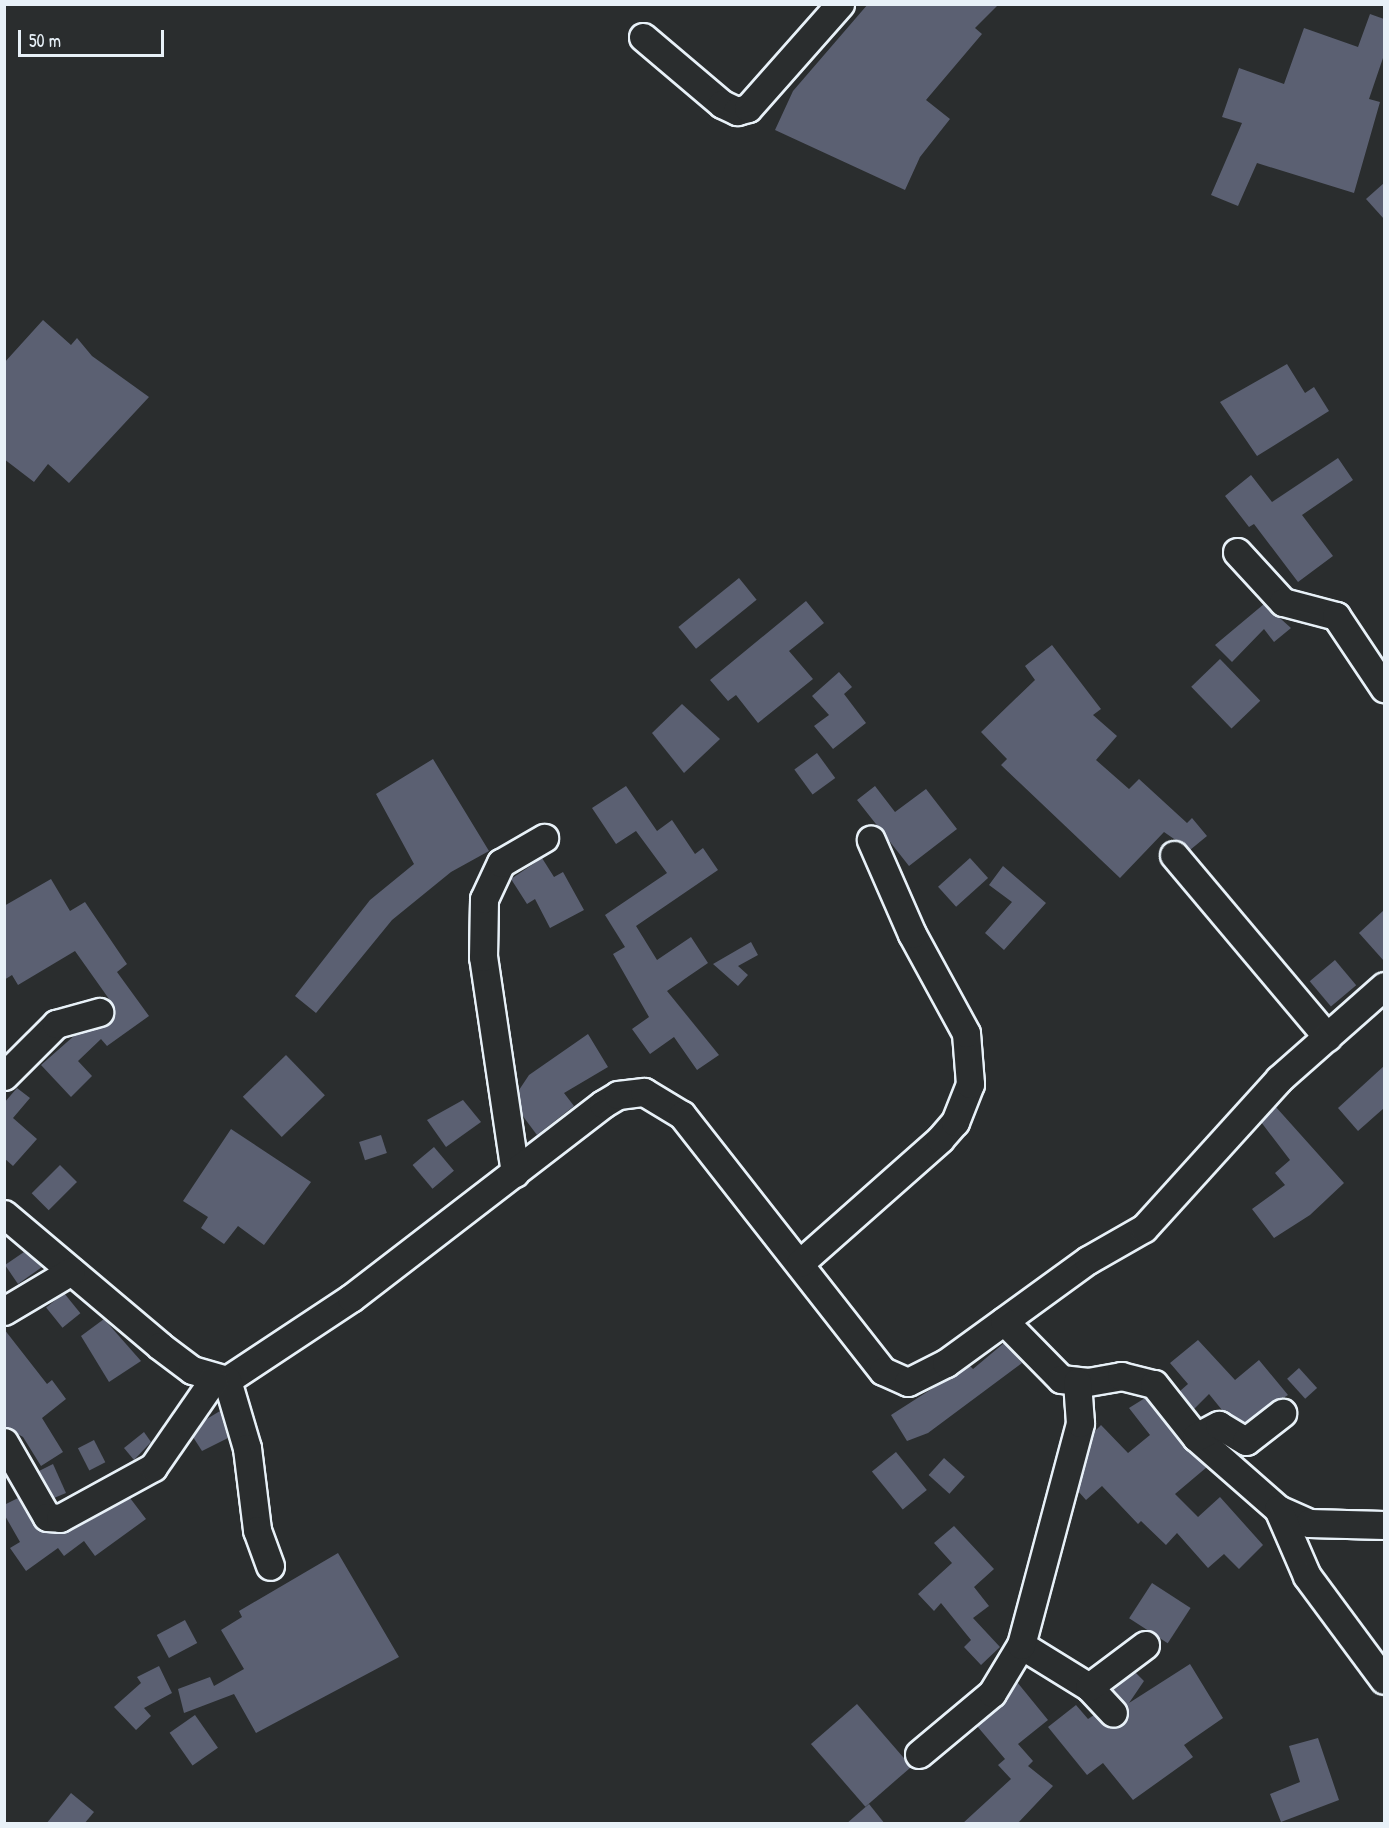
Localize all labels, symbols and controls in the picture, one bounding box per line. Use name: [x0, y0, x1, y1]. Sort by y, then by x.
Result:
scale bar: [21, 18, 166, 56]
text: 50 m: [29, 28, 61, 53]

